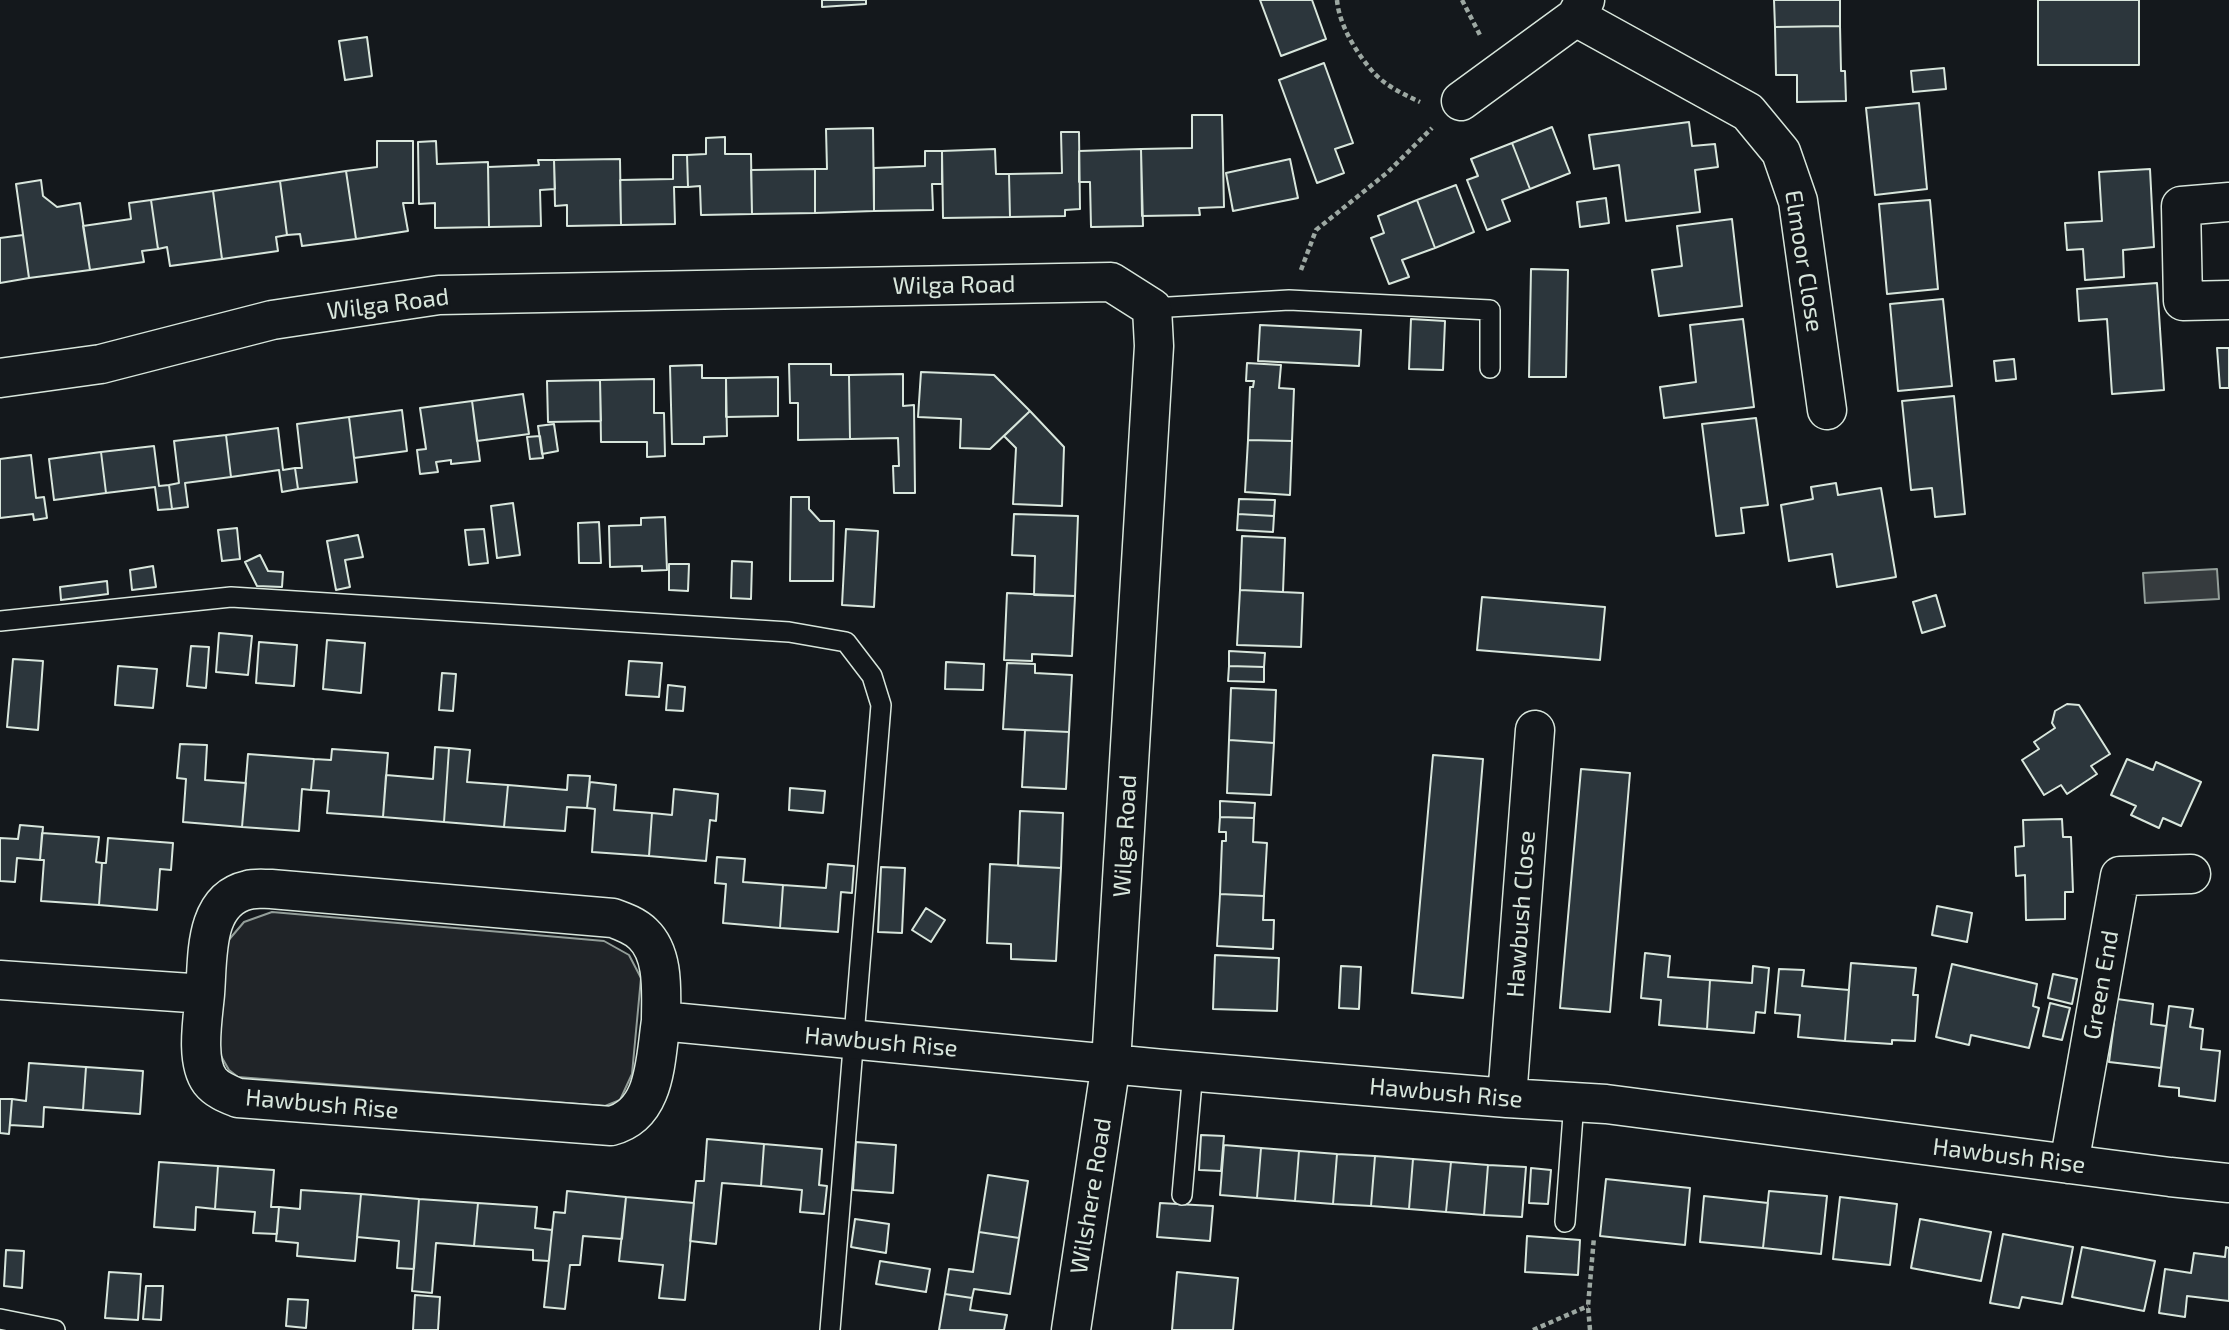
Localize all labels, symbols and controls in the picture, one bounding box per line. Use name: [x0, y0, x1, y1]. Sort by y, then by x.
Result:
street label: Elmoor Close: [1779, 188, 1829, 334]
street label: Wilga Road: [892, 270, 1016, 300]
street label: Wilga Road: [325, 282, 451, 326]
street label: Wilga Road: [1107, 774, 1143, 898]
street label: Hawbush Close: [1501, 830, 1541, 998]
street label: Green End: [2077, 928, 2125, 1042]
street label: Hawbush Rise: [803, 1021, 959, 1063]
street label: Hawbush Rise: [1368, 1072, 1524, 1114]
street label: Hawbush Rise: [244, 1083, 400, 1125]
street label: Wilshere Road: [1064, 1116, 1118, 1276]
street label: Hawbush Rise: [1931, 1132, 2087, 1180]

